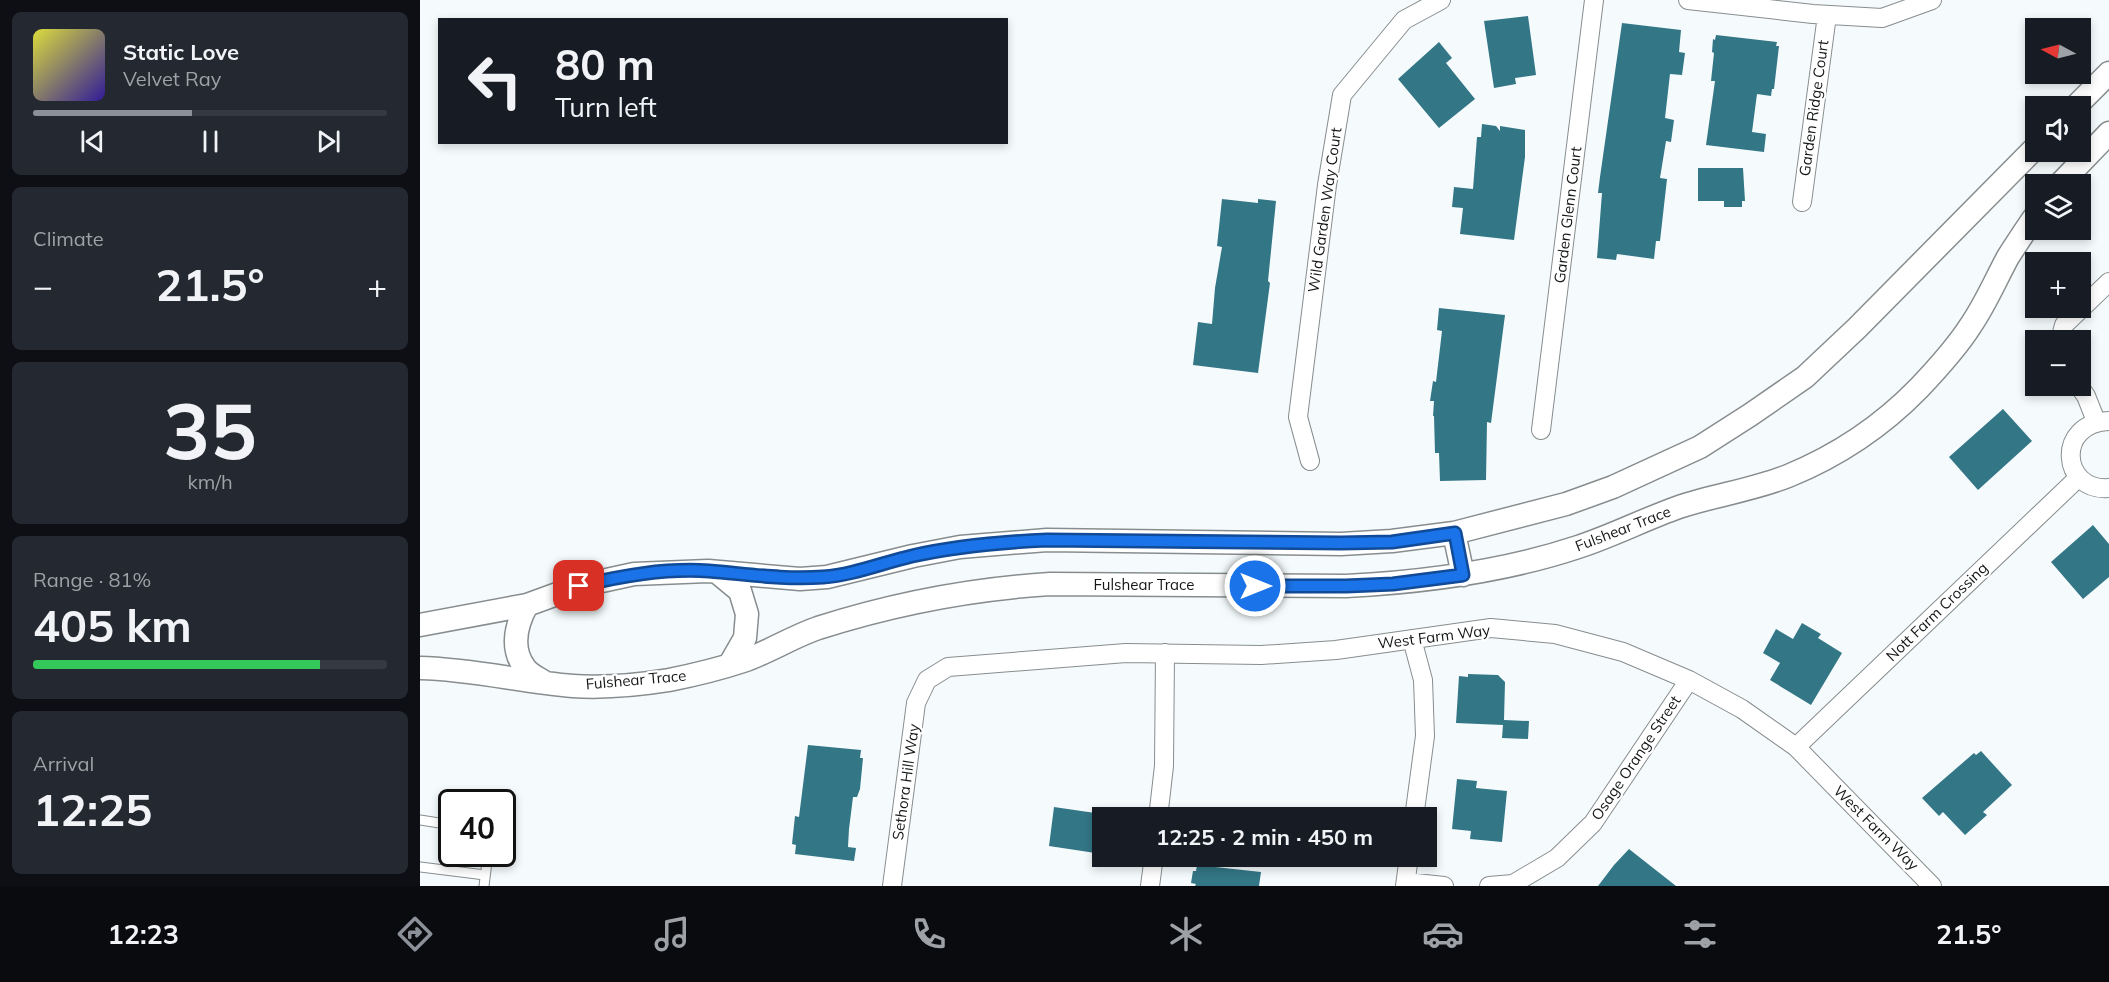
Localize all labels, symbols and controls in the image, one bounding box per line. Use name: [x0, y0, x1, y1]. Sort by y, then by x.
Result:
north arrow: [2025, 18, 2091, 84]
map controls: [2025, 18, 2091, 396]
text: Static Love: [123, 38, 239, 66]
text: 80 m: [555, 38, 655, 91]
street label: Garden Ridge Court: [1795, 39, 1832, 177]
icon: left: [456, 42, 534, 120]
text: Velvet Ray: [123, 66, 221, 91]
text: Turn left: [555, 90, 657, 124]
button: sound: [2025, 96, 2091, 162]
icon: previous: [76, 125, 109, 158]
icon: pause: [194, 125, 227, 158]
icon: next: [312, 125, 345, 158]
street label: Wild Garden Way Court: [1304, 126, 1346, 294]
street label: Garden Glenn Court: [1550, 146, 1585, 284]
button: layers: [2025, 174, 2091, 240]
text: Climate: [33, 226, 104, 251]
button: +: [2025, 252, 2091, 318]
text: 21.5°: [155, 256, 265, 312]
text: −: [33, 265, 53, 306]
text: +: [367, 265, 387, 306]
button: −: [2025, 330, 2091, 396]
text: 35: [163, 381, 257, 479]
text: km/h: [187, 469, 233, 494]
street label: Fulshear Trace: [1572, 502, 1673, 555]
position arrow: [1223, 554, 1287, 618]
street label: Nott Farm Crossing: [1882, 558, 1991, 665]
pin: [553, 560, 604, 611]
text: Range · 81%: [33, 567, 151, 592]
icon: arrive: [562, 569, 595, 602]
street label: Fulshear Trace: [1094, 575, 1194, 594]
text: 405 km: [33, 597, 192, 653]
street label: West Farm Way: [1377, 620, 1491, 653]
street label: Fulshear Trace: [585, 666, 687, 693]
street label: Osage Orange Street: [1587, 692, 1684, 824]
street label: Sethora Hill Way: [888, 723, 923, 841]
text: Arrival: [33, 751, 94, 776]
text: 12:25: [33, 781, 152, 837]
street label: West Farm Way: [1830, 781, 1923, 874]
speed limit sign: 40: [438, 789, 516, 867]
text: 12:25 · 2 min · 450 m: [1156, 823, 1373, 851]
icon: directions: [394, 913, 436, 955]
icon: music: [651, 913, 693, 955]
icon: phone: [908, 913, 950, 955]
icon: climate: [1165, 913, 1207, 955]
icon: car: [1422, 913, 1464, 955]
icon: filters: [1679, 913, 1721, 955]
text: 12:23: [107, 917, 179, 951]
text: 21.5°: [1936, 917, 2001, 951]

